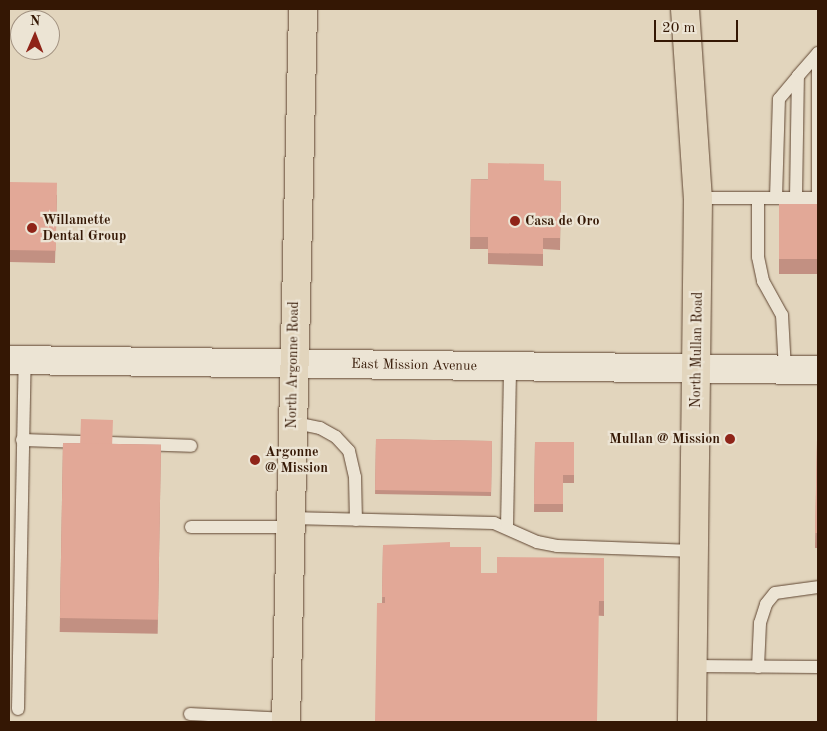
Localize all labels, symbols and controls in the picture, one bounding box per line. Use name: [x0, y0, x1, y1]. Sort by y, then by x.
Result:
north arrow: [10, 10, 60, 60]
scale bar: [657, 10, 741, 42]
text: N: [30, 14, 41, 28]
text: 20 m: [662, 21, 696, 36]
place label: Willamette Dental Group: [42, 212, 126, 244]
place label: Casa de Oro: [525, 213, 600, 229]
marker: Casa de Oro: [509, 215, 521, 227]
marker: Willamette Dental Group: [26, 222, 38, 234]
street label: North Mullan Road: [688, 292, 706, 408]
street label: North Argonne Road: [283, 301, 303, 429]
street label: East Mission Avenue: [351, 356, 477, 374]
place label: Mullan @ Mission: [609, 431, 720, 447]
marker: Mullan @ Mission: [724, 433, 736, 445]
place label: Argonne @ Mission: [265, 444, 328, 477]
marker: Argonne @ Mission: [249, 454, 261, 466]

